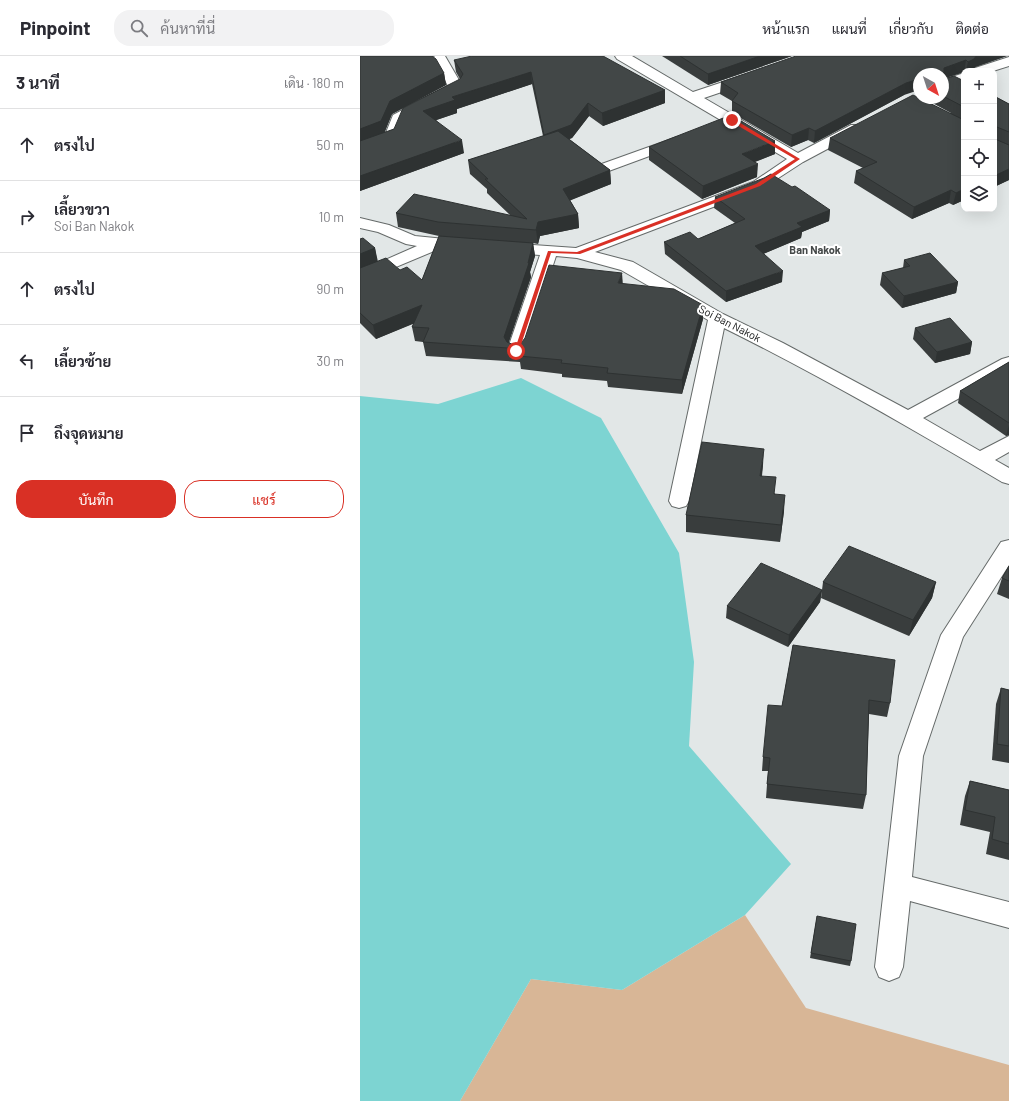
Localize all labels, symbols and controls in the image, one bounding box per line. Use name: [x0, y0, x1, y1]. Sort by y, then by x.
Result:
search box: [114, 10, 394, 46]
text: Pinpoint: [20, 16, 90, 39]
icon: search: [128, 17, 150, 39]
text: ค้นหาที่นี่: [160, 19, 215, 37]
text: หน้าแรก: [762, 20, 810, 37]
text: แผนที่: [832, 20, 867, 37]
text: เกี่ยวกับ: [889, 20, 933, 37]
text: ติดต่อ: [955, 20, 989, 37]
north arrow: [913, 68, 949, 104]
map controls: [961, 68, 997, 212]
button: +: [961, 68, 997, 104]
text: 3 นาที: [16, 72, 60, 92]
text: เดิน · 180 m: [284, 75, 344, 91]
button: −: [961, 104, 997, 140]
route end: [723, 111, 741, 129]
icon: ahead: [16, 134, 38, 156]
text: ตรงไป: [54, 136, 95, 154]
text: 50 m: [317, 137, 344, 153]
button: locate: [961, 140, 997, 176]
button: layers: [961, 176, 997, 212]
text: เลี้ยวขวา: [54, 200, 110, 218]
icon: right: [16, 206, 38, 228]
text: 10 m: [319, 209, 344, 225]
text: Soi Ban Nakok: [54, 218, 134, 234]
district label: Ban Nakok: [789, 243, 841, 256]
icon: ahead: [16, 278, 38, 300]
text: ตรงไป: [54, 280, 95, 298]
text: 90 m: [317, 281, 344, 297]
street label: Soi Ban Nakok: [697, 302, 764, 344]
route start: [507, 342, 525, 360]
icon: left: [16, 350, 38, 372]
text: เลี้ยวซ้าย: [54, 352, 111, 370]
text: 30 m: [317, 353, 344, 369]
icon: arrive: [16, 422, 38, 444]
text: ถึงจุดหมาย: [54, 424, 124, 442]
button: บันทึก: [16, 480, 176, 518]
button: แชร์: [184, 480, 344, 518]

